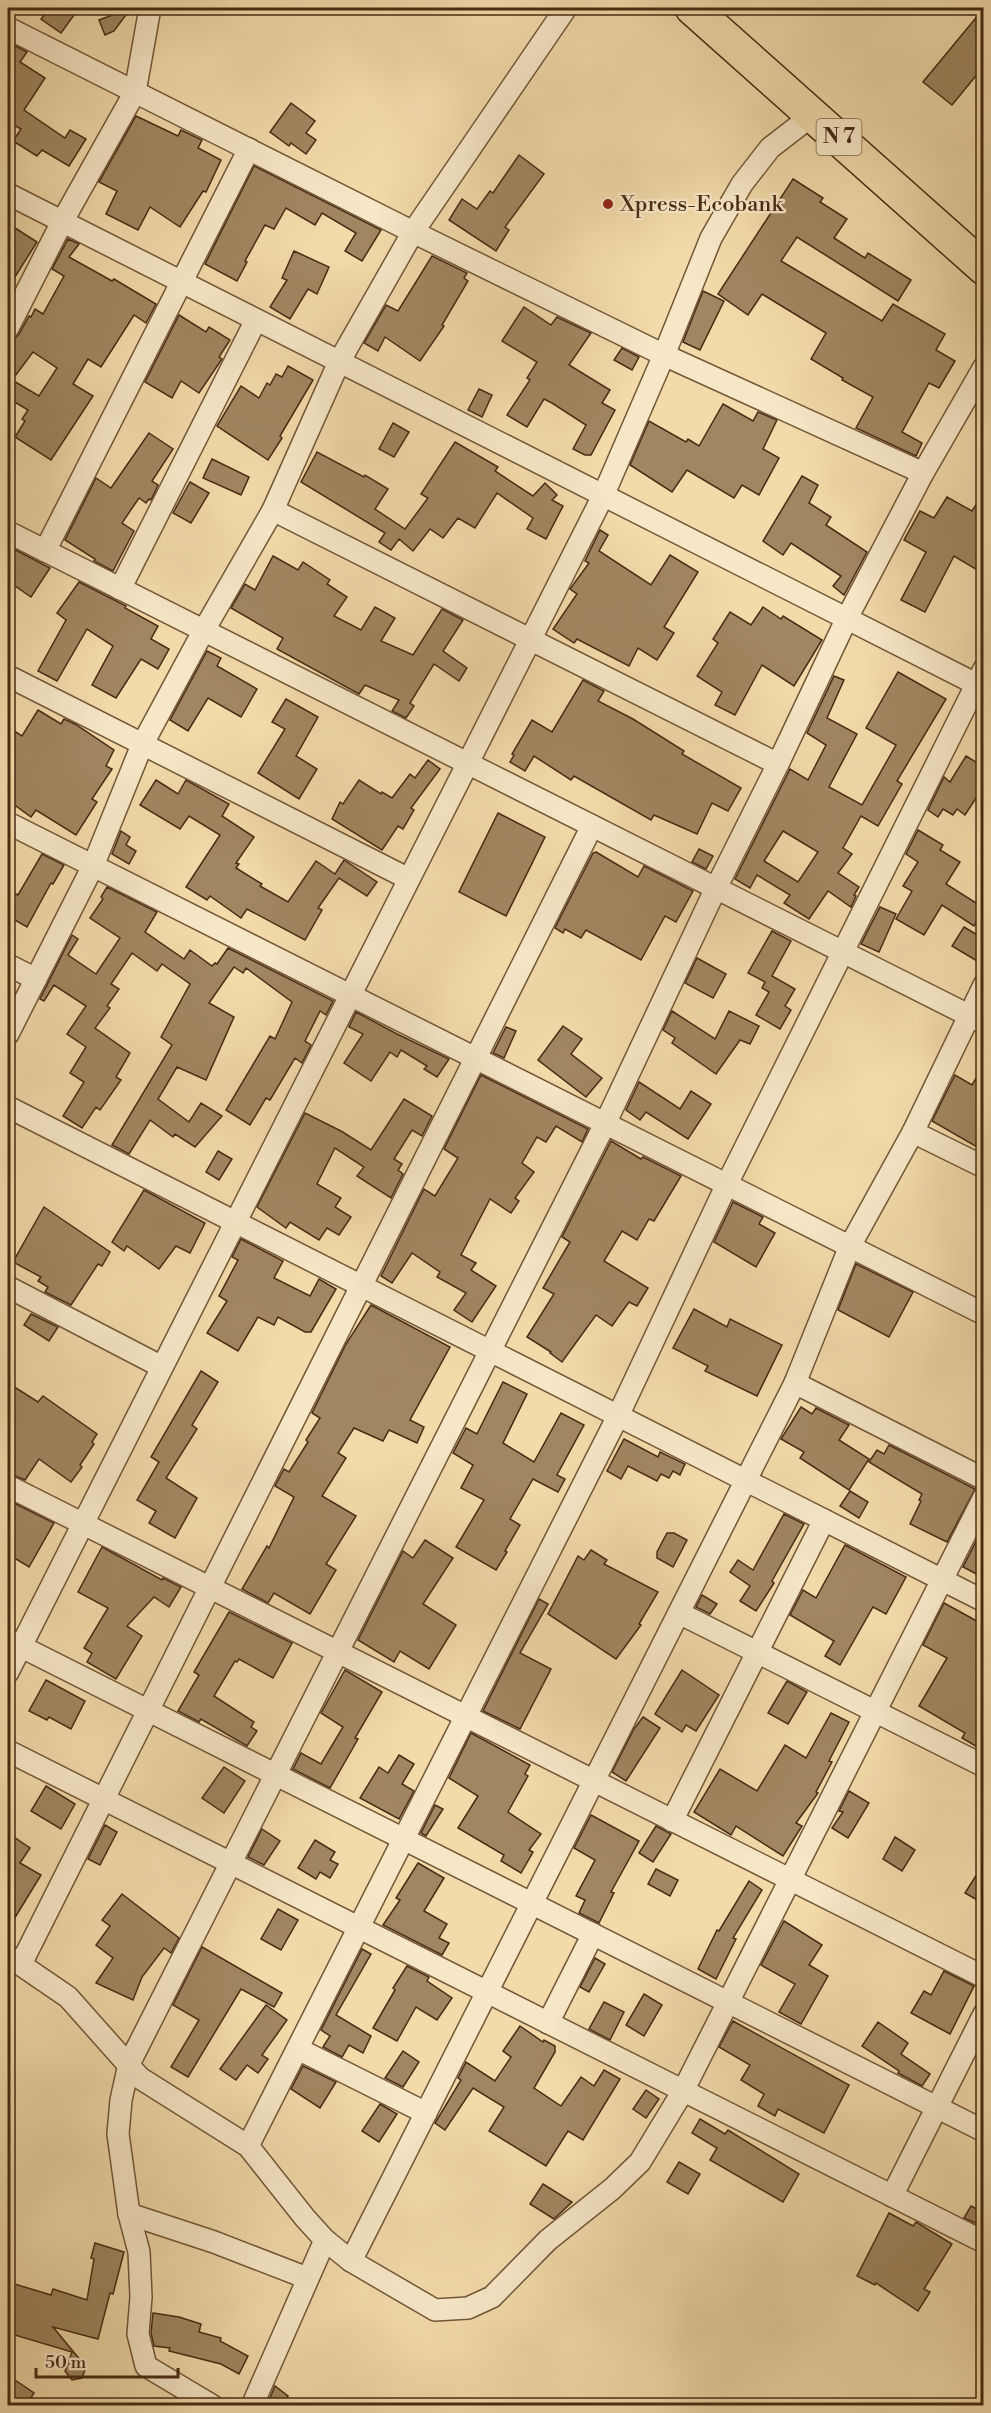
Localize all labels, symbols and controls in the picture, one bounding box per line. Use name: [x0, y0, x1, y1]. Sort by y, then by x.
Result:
road number: N 7: [816, 119, 862, 155]
place label: Xpress-Ecobank: [619, 191, 784, 218]
marker: Xpress-Ecobank: [601, 197, 615, 211]
scale bar: [36, 2341, 178, 2379]
text: 50 m: [45, 2351, 87, 2374]

